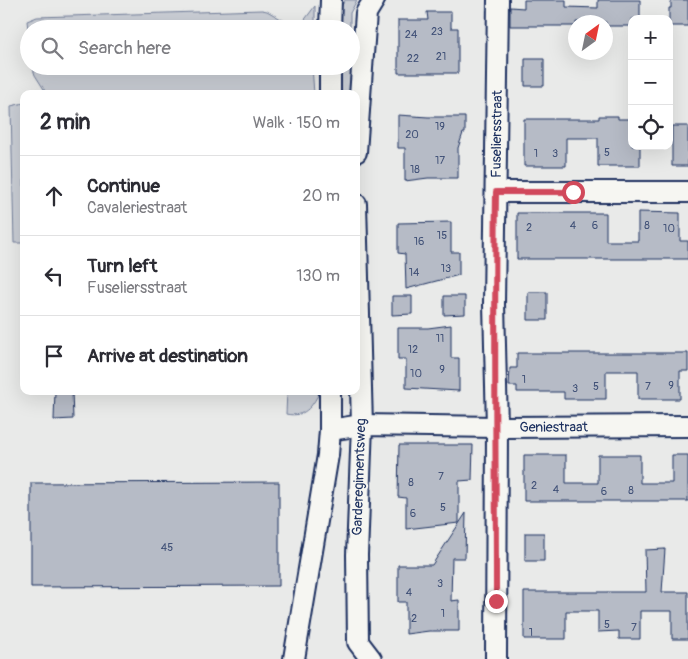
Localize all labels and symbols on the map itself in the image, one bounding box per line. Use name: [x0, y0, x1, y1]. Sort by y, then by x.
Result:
north arrow: [568, 15, 613, 60]
house number: 23: [431, 25, 443, 38]
house number: 24: [405, 28, 418, 41]
house number: 21: [436, 50, 446, 63]
house number: 22: [407, 52, 419, 65]
street label: Fuseliersstraat: [487, 90, 505, 178]
house number: 19: [435, 120, 445, 133]
house number: 20: [405, 128, 419, 141]
house number: 5: [604, 146, 610, 159]
house number: 1: [534, 147, 538, 160]
house number: 3: [552, 147, 558, 160]
house number: 17: [435, 154, 445, 167]
house number: 18: [410, 163, 420, 176]
route start: [562, 181, 585, 204]
house number: 4: [570, 219, 577, 232]
house number: 6: [592, 219, 598, 232]
house number: 8: [644, 219, 650, 232]
house number: 2: [526, 221, 532, 234]
house number: 10: [663, 222, 675, 235]
house number: 15: [437, 229, 447, 242]
house number: 16: [414, 235, 424, 248]
house number: 13: [441, 262, 451, 275]
house number: 14: [409, 266, 420, 279]
house number: 11: [436, 332, 444, 345]
house number: 12: [408, 343, 418, 356]
house number: 9: [439, 363, 445, 376]
house number: 10: [410, 367, 422, 380]
house number: 1: [522, 373, 526, 386]
house number: 9: [668, 379, 674, 392]
house number: 5: [593, 380, 599, 393]
house number: 7: [645, 380, 651, 393]
house number: 3: [572, 382, 578, 395]
street label: Garderegimentsweg: [348, 418, 370, 536]
street label: Geniestraat: [519, 418, 588, 435]
house number: 7: [438, 470, 444, 483]
house number: 8: [408, 476, 414, 489]
house number: 2: [531, 479, 537, 492]
house number: 4: [553, 483, 560, 496]
house number: 8: [628, 484, 634, 497]
house number: 6: [601, 485, 607, 498]
house number: 5: [440, 501, 446, 514]
house number: 6: [410, 507, 416, 520]
house number: 45: [161, 541, 173, 554]
house number: 3: [437, 577, 443, 590]
house number: 4: [406, 586, 413, 599]
route end: [485, 590, 508, 613]
house number: 1: [441, 607, 445, 620]
house number: 2: [411, 612, 417, 625]
house number: 5: [604, 618, 610, 631]
house number: 7: [631, 621, 637, 634]
house number: 1: [529, 626, 533, 639]

